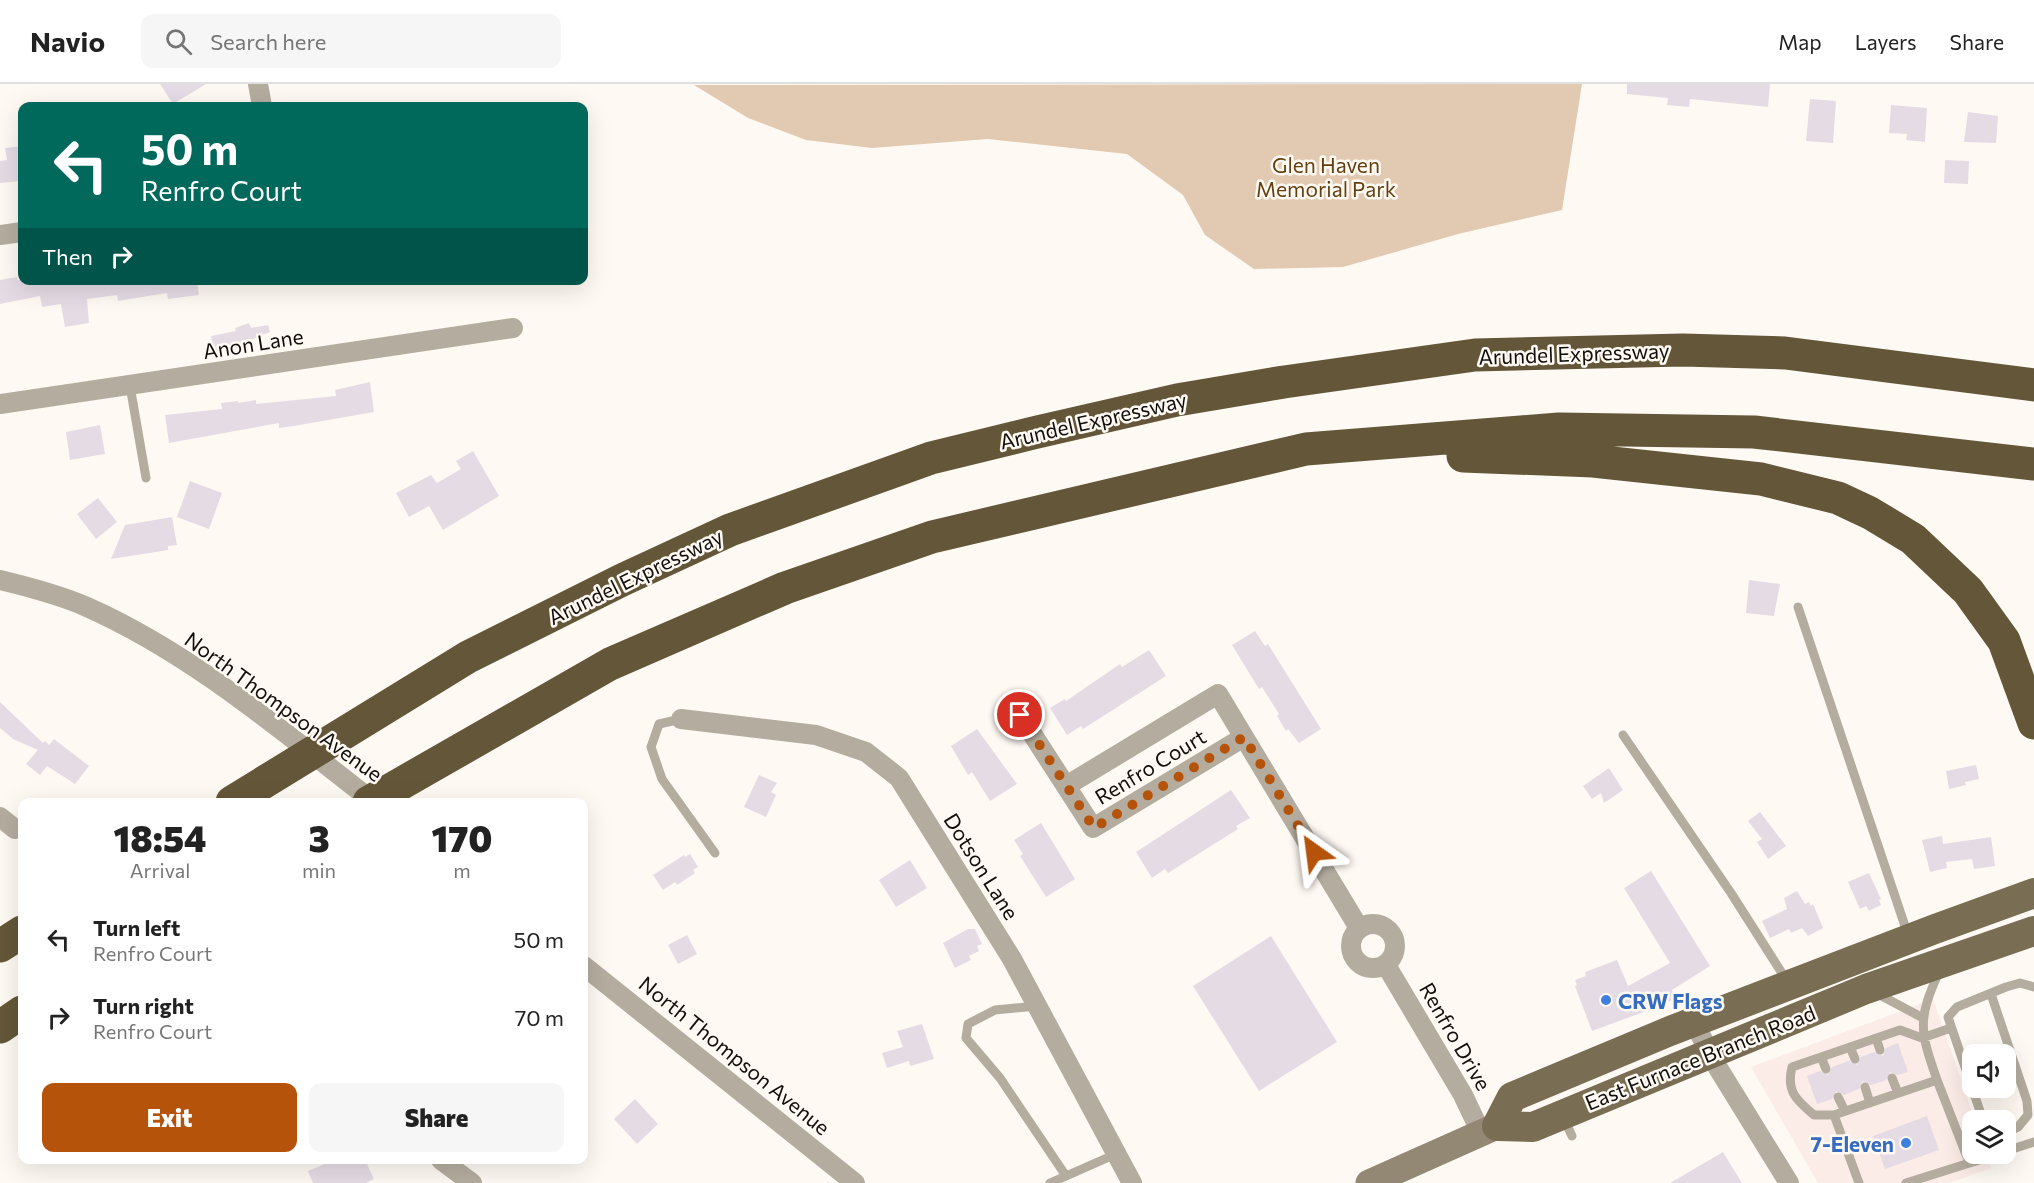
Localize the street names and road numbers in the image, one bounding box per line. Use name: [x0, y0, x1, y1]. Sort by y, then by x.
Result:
street label: Anon Lane: [201, 323, 305, 363]
street label: Arundel Expressway: [1478, 337, 1670, 369]
street label: Arundel Expressway: [997, 386, 1189, 454]
street label: Arundel Expressway: [543, 523, 727, 629]
street label: North Thompson Avenue: [180, 626, 388, 786]
street label: Renfro Court: [1090, 723, 1210, 809]
street label: Dotson Lane: [939, 808, 1025, 924]
street label: North Thompson Avenue: [635, 970, 835, 1140]
street label: Renfro Drive: [1415, 978, 1497, 1094]
street label: East Furnace Branch Road: [1581, 999, 1819, 1115]

